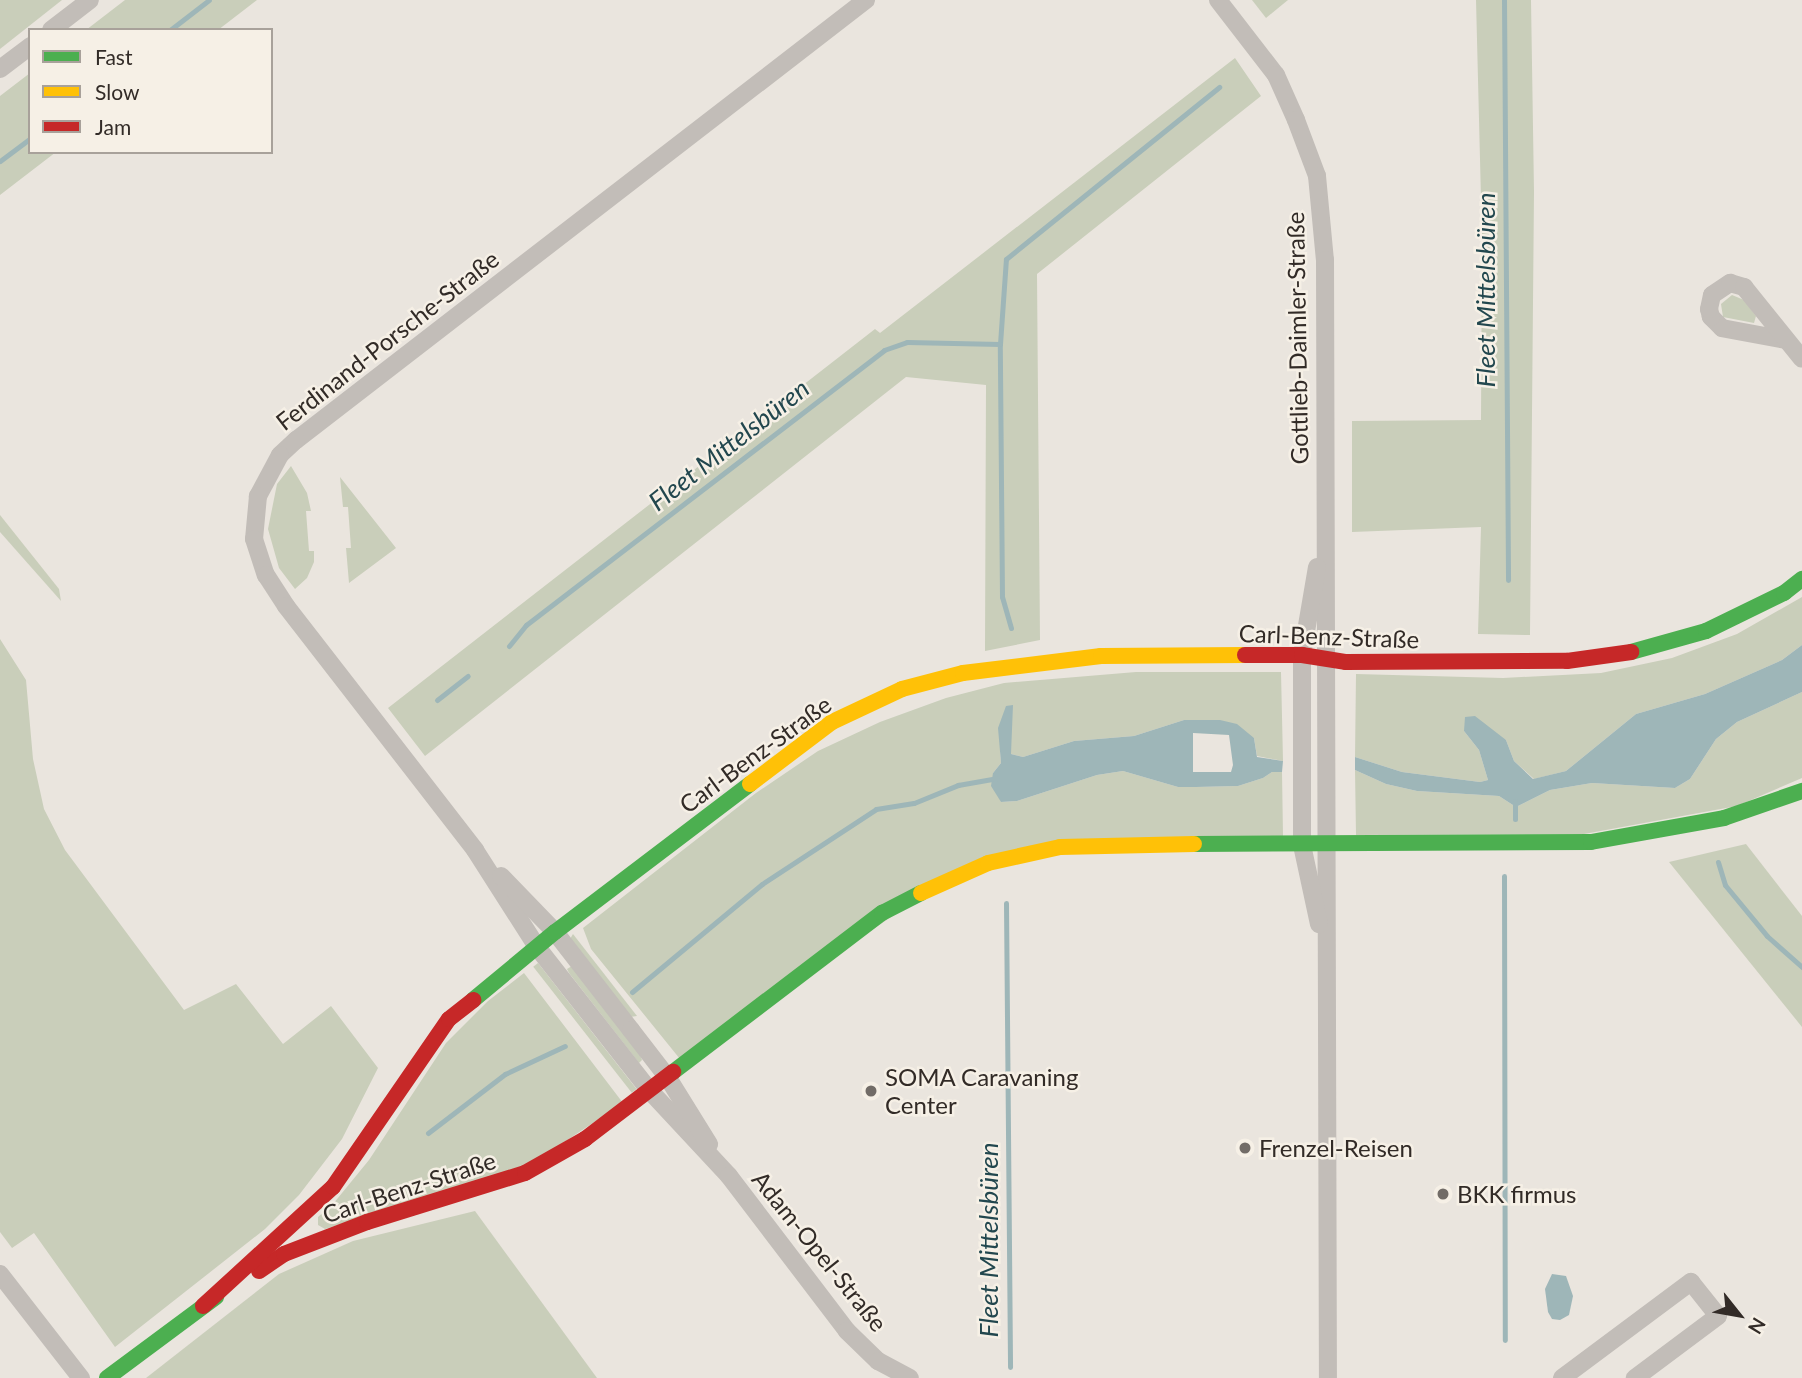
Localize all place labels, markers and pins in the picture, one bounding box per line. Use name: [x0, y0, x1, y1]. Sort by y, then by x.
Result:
place label: SOMA Caravaning Center: [885, 1063, 1079, 1119]
marker: SOMA Caravaning Center: [863, 1083, 879, 1099]
place label: Frenzel-Reisen: [1259, 1134, 1413, 1162]
marker: Frenzel-Reisen: [1237, 1140, 1253, 1156]
place label: BKK firmus: [1457, 1180, 1576, 1208]
marker: BKK firmus: [1435, 1186, 1451, 1202]

